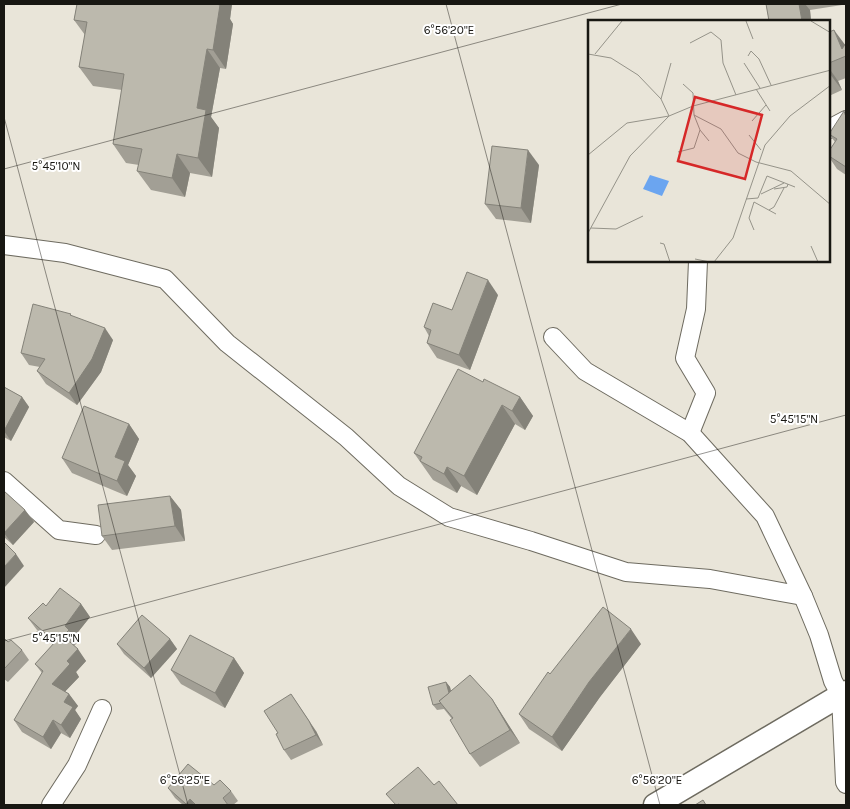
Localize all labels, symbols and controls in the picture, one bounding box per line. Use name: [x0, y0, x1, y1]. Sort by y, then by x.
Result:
inset map: [588, 20, 830, 262]
text: 6°56'20"E: [424, 23, 474, 37]
text: 5°45'10"N: [32, 159, 80, 173]
text: 5°45'15"N: [770, 412, 818, 426]
text: 5°45'15"N: [32, 631, 80, 645]
text: 6°56'25"E: [160, 773, 210, 787]
text: 6°56'20"E: [632, 773, 682, 787]

